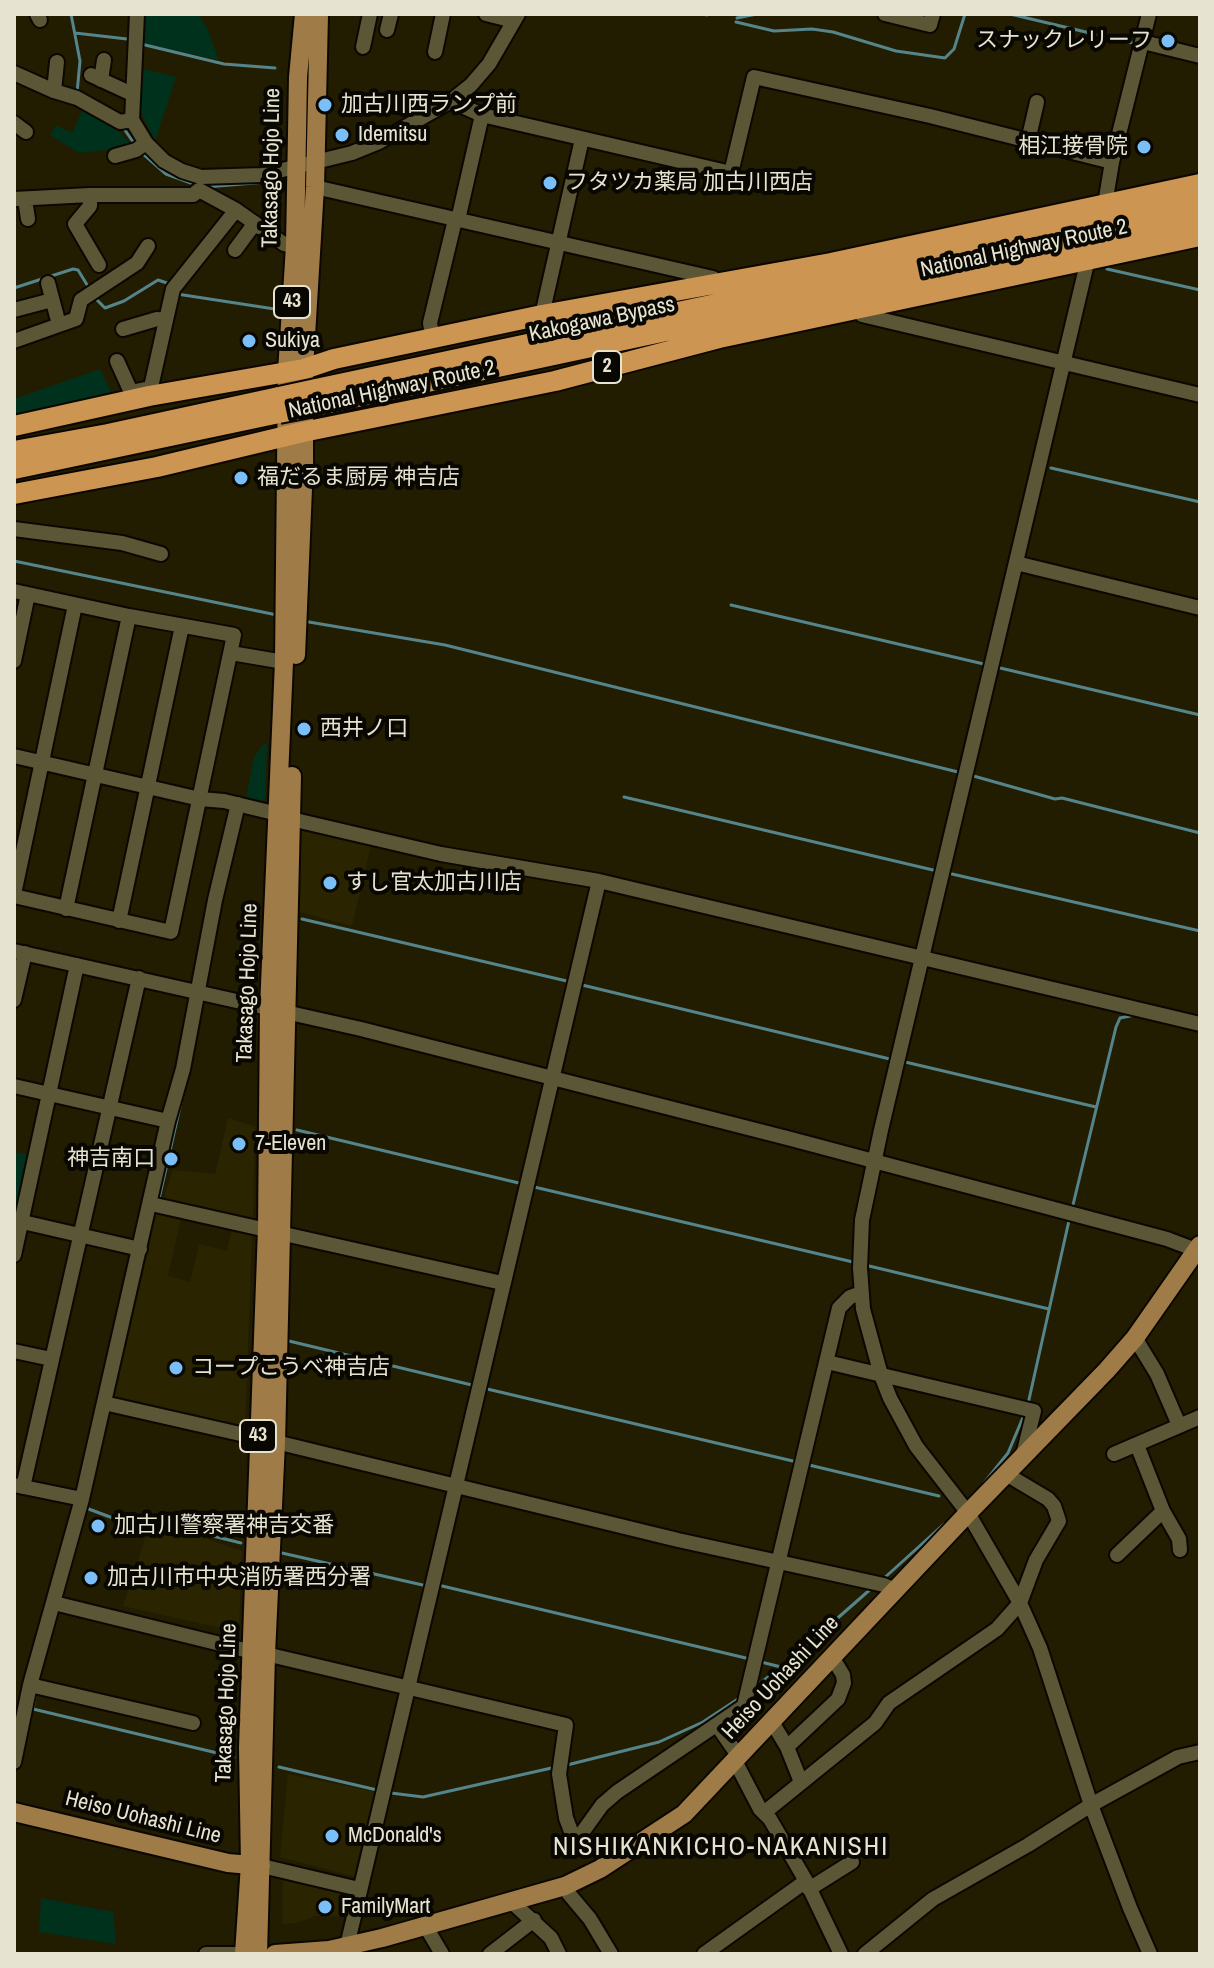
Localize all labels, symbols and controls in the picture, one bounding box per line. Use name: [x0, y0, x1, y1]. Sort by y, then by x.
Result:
place label: スナックレリーフ: [976, 28, 1152, 54]
marker: スナックレリーフ: [1159, 32, 1177, 50]
street label: Takasago Hojo Line: [257, 88, 287, 248]
place label: 加古川西ランプ前: [341, 92, 517, 118]
marker: 加古川西ランプ前: [316, 96, 334, 114]
place label: Idemitsu: [358, 122, 427, 148]
marker: Idemitsu: [333, 126, 351, 144]
place label: 相江接骨院: [1018, 134, 1128, 160]
marker: 相江接骨院: [1135, 138, 1153, 156]
place label: フタツカ薬局 加古川西店: [566, 170, 813, 196]
marker: フタツカ薬局 加古川西店: [541, 174, 559, 192]
street label: National Highway Route 2: [918, 214, 1130, 284]
road number: 43: [274, 286, 310, 318]
street label: Kakogawa Bypass: [527, 292, 677, 348]
place label: Sukiya: [265, 328, 320, 354]
marker: Sukiya: [240, 332, 258, 350]
road number: 2: [593, 351, 621, 383]
street label: National Highway Route 2: [286, 355, 498, 425]
place label: 福だるま厨房 神吉店: [257, 465, 460, 491]
marker: 福だるま厨房 神吉店: [232, 469, 250, 487]
place label: 西井ノ口: [320, 716, 408, 742]
marker: 西井ノ口: [295, 720, 313, 738]
place label: すし官太加古川店: [346, 870, 522, 896]
marker: すし官太加古川店: [321, 874, 339, 892]
street label: Takasago Hojo Line: [232, 903, 264, 1063]
place label: 7-Eleven: [255, 1131, 326, 1157]
marker: 7-Eleven: [230, 1135, 248, 1153]
place label: 神吉南口: [67, 1146, 155, 1172]
marker: 神吉南口: [162, 1150, 180, 1168]
place label: コープこうべ神吉店: [192, 1355, 390, 1381]
marker: コープこうべ神吉店: [167, 1359, 185, 1377]
road number: 43: [240, 1420, 276, 1452]
place label: 加古川警察署神吉交番: [114, 1513, 334, 1539]
marker: 加古川警察署神吉交番: [89, 1517, 107, 1535]
place label: 加古川市中央消防署西分署: [107, 1565, 371, 1591]
marker: 加古川市中央消防署西分署: [82, 1569, 100, 1587]
street label: Heiso Uohashi Line: [717, 1611, 845, 1745]
street label: Takasago Hojo Line: [211, 1623, 243, 1783]
street label: Heiso Uohashi Line: [62, 1786, 224, 1850]
place label: McDonald's: [348, 1823, 442, 1849]
marker: McDonald's: [323, 1827, 341, 1845]
district label: NISHIKANKICHO-NAKANISHI: [553, 1832, 889, 1864]
place label: FamilyMart: [341, 1894, 430, 1920]
marker: FamilyMart: [316, 1898, 334, 1916]

